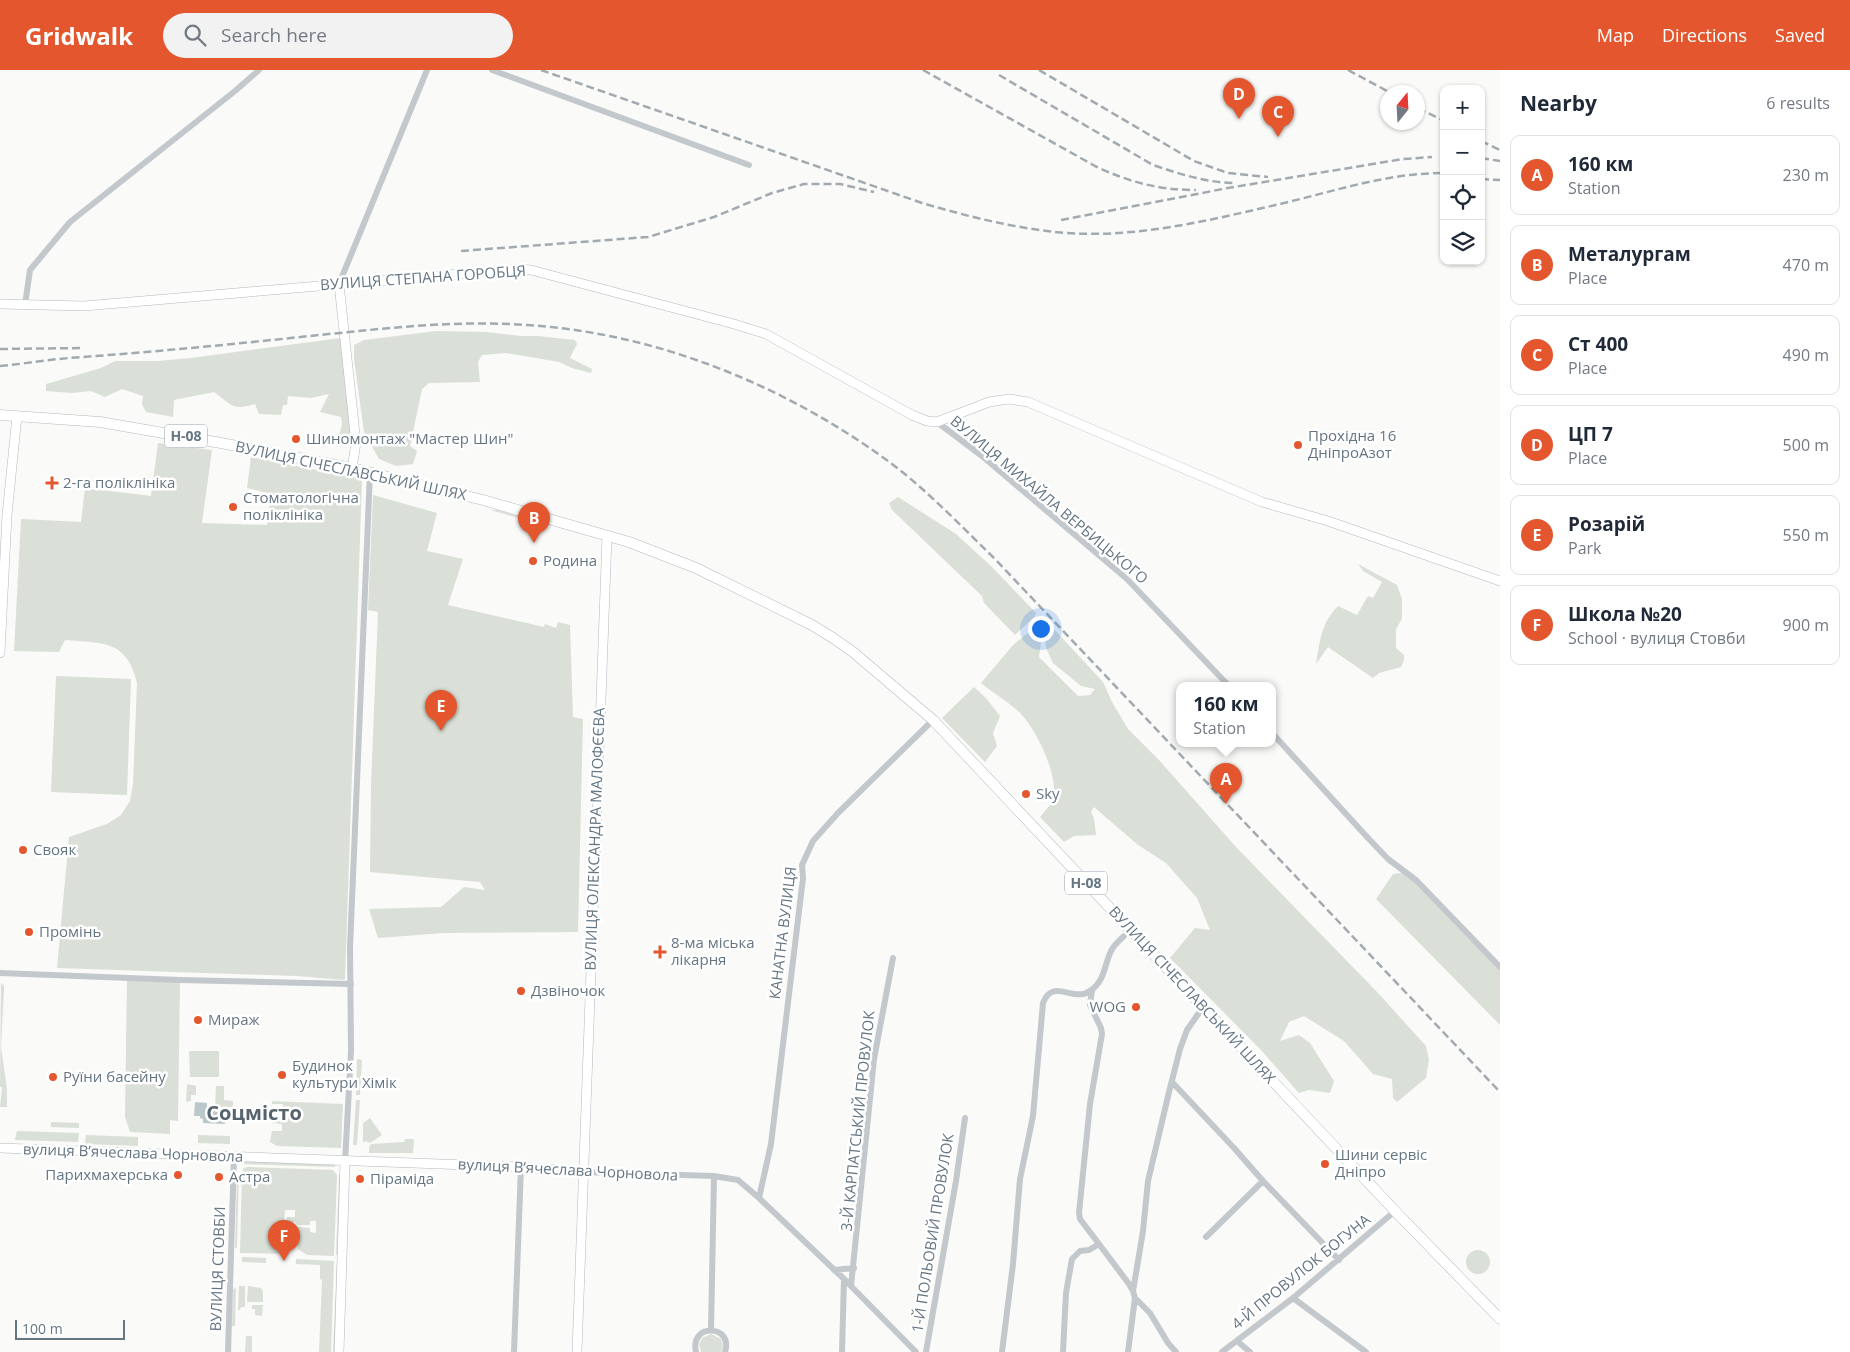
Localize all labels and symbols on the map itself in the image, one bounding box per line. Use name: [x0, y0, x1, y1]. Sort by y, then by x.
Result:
pin: D: [1223, 78, 1255, 119]
north arrow: [1380, 85, 1425, 130]
pin: C: [1262, 96, 1294, 137]
street label: ВУЛИЦЯ СТЕПАНА ГОРОБЦЯ: [319, 260, 526, 294]
street label: ВУЛИЦЯ МИХАЙЛА ВЕРБИЦЬКОГО: [947, 411, 1153, 588]
road number: Н-08: [165, 424, 207, 448]
place label: Прохідна 16 ДніпроАзот: [1308, 425, 1396, 462]
place label: Шиномонтаж "Мастер Шин": [306, 428, 513, 448]
marker: Шиномонтаж "Мастер Шин": [290, 433, 302, 445]
street label: ВУЛИЦЯ СІЧЕСЛАВСЬКИЙ ШЛЯХ: [234, 436, 469, 504]
marker: Прохідна 16 ДніпроАзот: [1292, 439, 1304, 451]
place label: 2-га поліклініка: [63, 472, 175, 492]
marker: 2-га поліклініка: [45, 476, 59, 490]
place label: Стоматологічна поліклініка: [243, 487, 359, 524]
marker: Стоматологічна поліклініка: [227, 501, 239, 513]
pin: B: [518, 502, 550, 543]
place label: Родина: [543, 550, 597, 570]
marker: Родина: [527, 555, 539, 567]
your location: [1028, 616, 1054, 642]
pin: E: [425, 690, 457, 731]
street label: ВУЛИЦЯ ОЛЕКСАНДРА МАЛОФЄЄВА: [579, 707, 609, 971]
pin: A: [1210, 763, 1242, 804]
place label: Sky: [1036, 783, 1060, 803]
marker: Sky: [1020, 788, 1032, 800]
place label: Свояк: [33, 839, 76, 859]
marker: Свояк: [17, 844, 29, 856]
street label: КАНАТНА ВУЛИЦЯ: [764, 865, 800, 1000]
road number: Н-08: [1065, 871, 1107, 894]
street label: ВУЛИЦЯ СІЧЕСЛАВСЬКИЙ ШЛЯХ: [1105, 901, 1281, 1088]
place label: Промінь: [39, 921, 101, 941]
marker: Промінь: [23, 926, 35, 938]
place label: 8-ма міська лікарня: [671, 932, 755, 969]
marker: 8-ма міська лікарня: [653, 945, 667, 959]
place label: Дзвіночок: [531, 980, 606, 1000]
marker: Дзвіночок: [515, 985, 527, 997]
place label: WOG: [1090, 996, 1126, 1016]
marker: WOG: [1130, 1001, 1142, 1013]
place label: Мираж: [208, 1009, 260, 1029]
street label: 3-Й КАРПАТСЬКИЙ ПРОВУЛОК: [835, 1009, 879, 1232]
marker: Мираж: [192, 1014, 204, 1026]
place label: Будинок культури Хімік: [292, 1055, 397, 1092]
place label: Руїни басейну: [63, 1066, 166, 1086]
marker: Будинок культури Хімік: [276, 1069, 288, 1081]
marker: Руїни басейну: [47, 1071, 59, 1083]
district label: Соцмісто: [206, 1099, 302, 1126]
street label: 1-Й ПОЛЬОВИЙ ПРОВУЛОК: [906, 1131, 958, 1334]
street label: вулиця Вʼячеслава Чорновола: [22, 1138, 244, 1166]
place label: Шини сервіс Дніпро: [1335, 1144, 1427, 1181]
street label: вулиця Вʼячеслава Чорновола: [457, 1153, 679, 1185]
marker: Шини сервіс Дніпро: [1319, 1158, 1331, 1170]
place label: Парихмахерська: [45, 1164, 168, 1184]
place label: Астра: [229, 1166, 270, 1186]
place label: Піраміда: [370, 1168, 434, 1188]
marker: Парихмахерська: [172, 1169, 184, 1181]
marker: Астра: [213, 1171, 225, 1183]
marker: Піраміда: [354, 1173, 366, 1185]
street label: ВУЛИЦЯ СТОВБИ: [205, 1206, 229, 1332]
street label: 4-Й ПРОВУЛОК БОГУНА: [1227, 1209, 1374, 1333]
pin: F: [268, 1220, 300, 1261]
scale bar: [15, 1317, 125, 1340]

